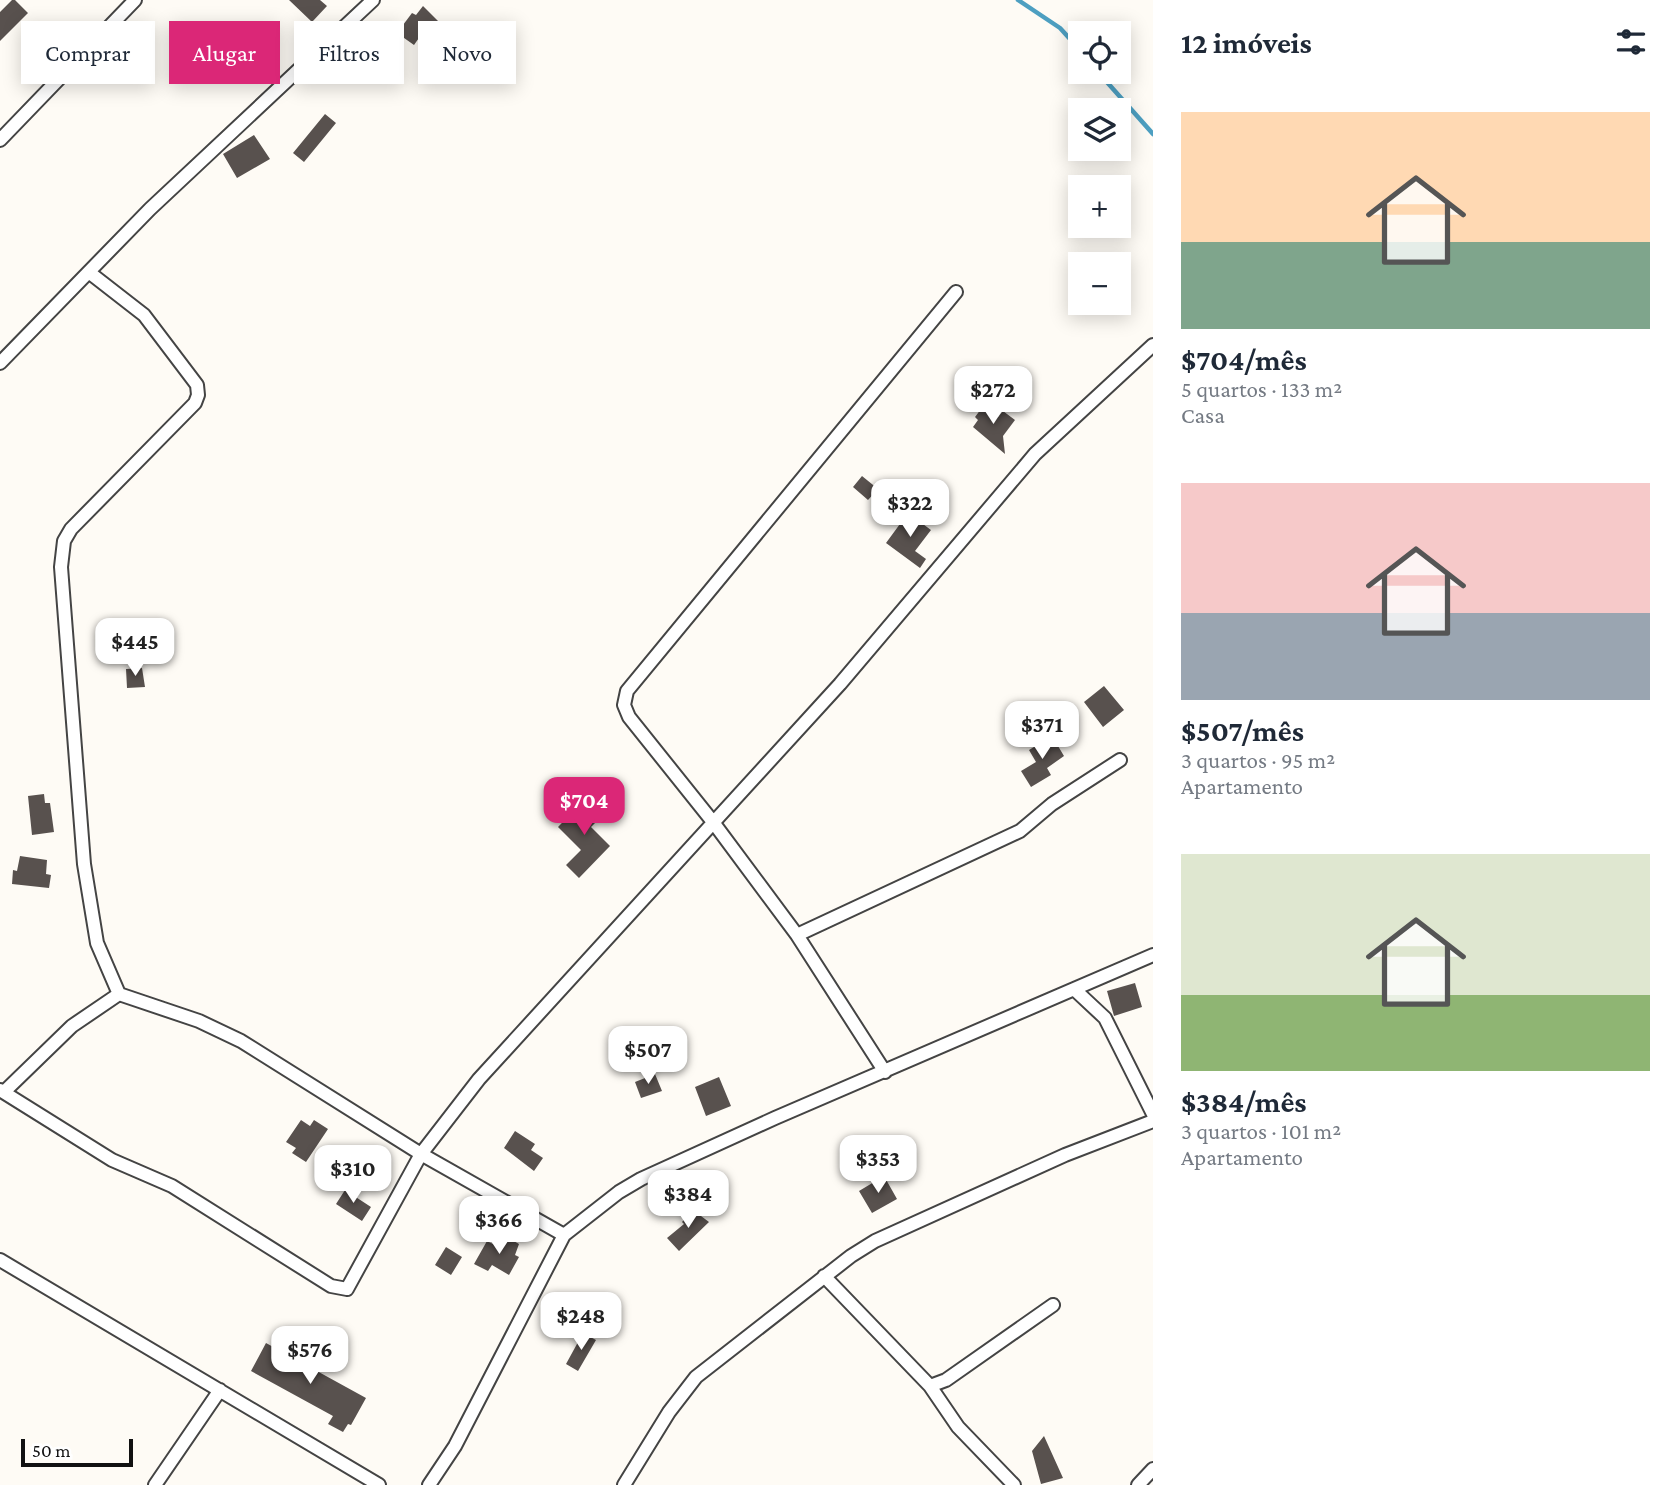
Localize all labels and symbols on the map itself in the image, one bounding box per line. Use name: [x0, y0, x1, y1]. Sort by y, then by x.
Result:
pin: $272: [952, 366, 1034, 426]
pin: $322: [869, 480, 951, 539]
pin: $445: [94, 618, 176, 678]
pin: $371: [1001, 702, 1083, 761]
pin: $704: [543, 778, 625, 837]
pin: $507: [607, 1026, 689, 1086]
pin: $353: [837, 1136, 919, 1195]
pin: $310: [312, 1146, 394, 1205]
pin: $384: [647, 1170, 729, 1230]
pin: $366: [458, 1196, 540, 1256]
pin: $248: [540, 1292, 622, 1352]
pin: $576: [269, 1326, 351, 1386]
scale bar: [21, 1436, 133, 1468]

